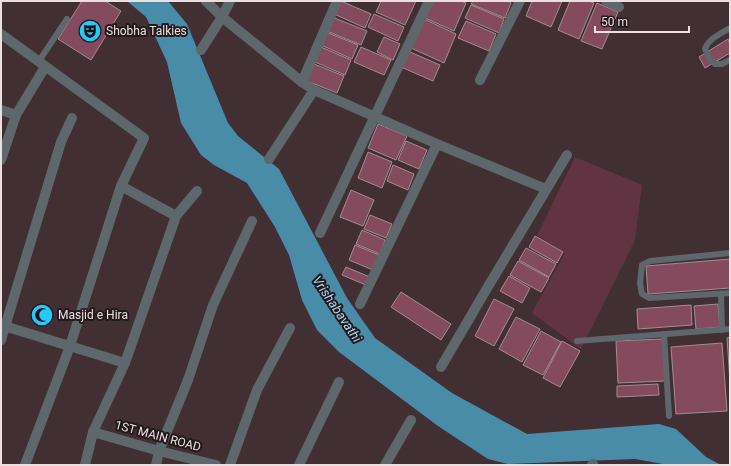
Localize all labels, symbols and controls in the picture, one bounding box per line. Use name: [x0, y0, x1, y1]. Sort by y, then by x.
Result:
scale bar: [595, 8, 689, 34]
text: 50 m: [601, 15, 628, 29]
theatre icon: Shobha Talkies: [77, 18, 103, 44]
place label: Shobha Talkies: [106, 24, 187, 38]
water label: Vrishabavathi: [309, 273, 365, 346]
mosque icon: Masjid e Hira: [29, 302, 55, 328]
place label: Masjid e Hira: [58, 308, 128, 322]
street label: 1ST MAIN ROAD: [114, 418, 203, 454]

